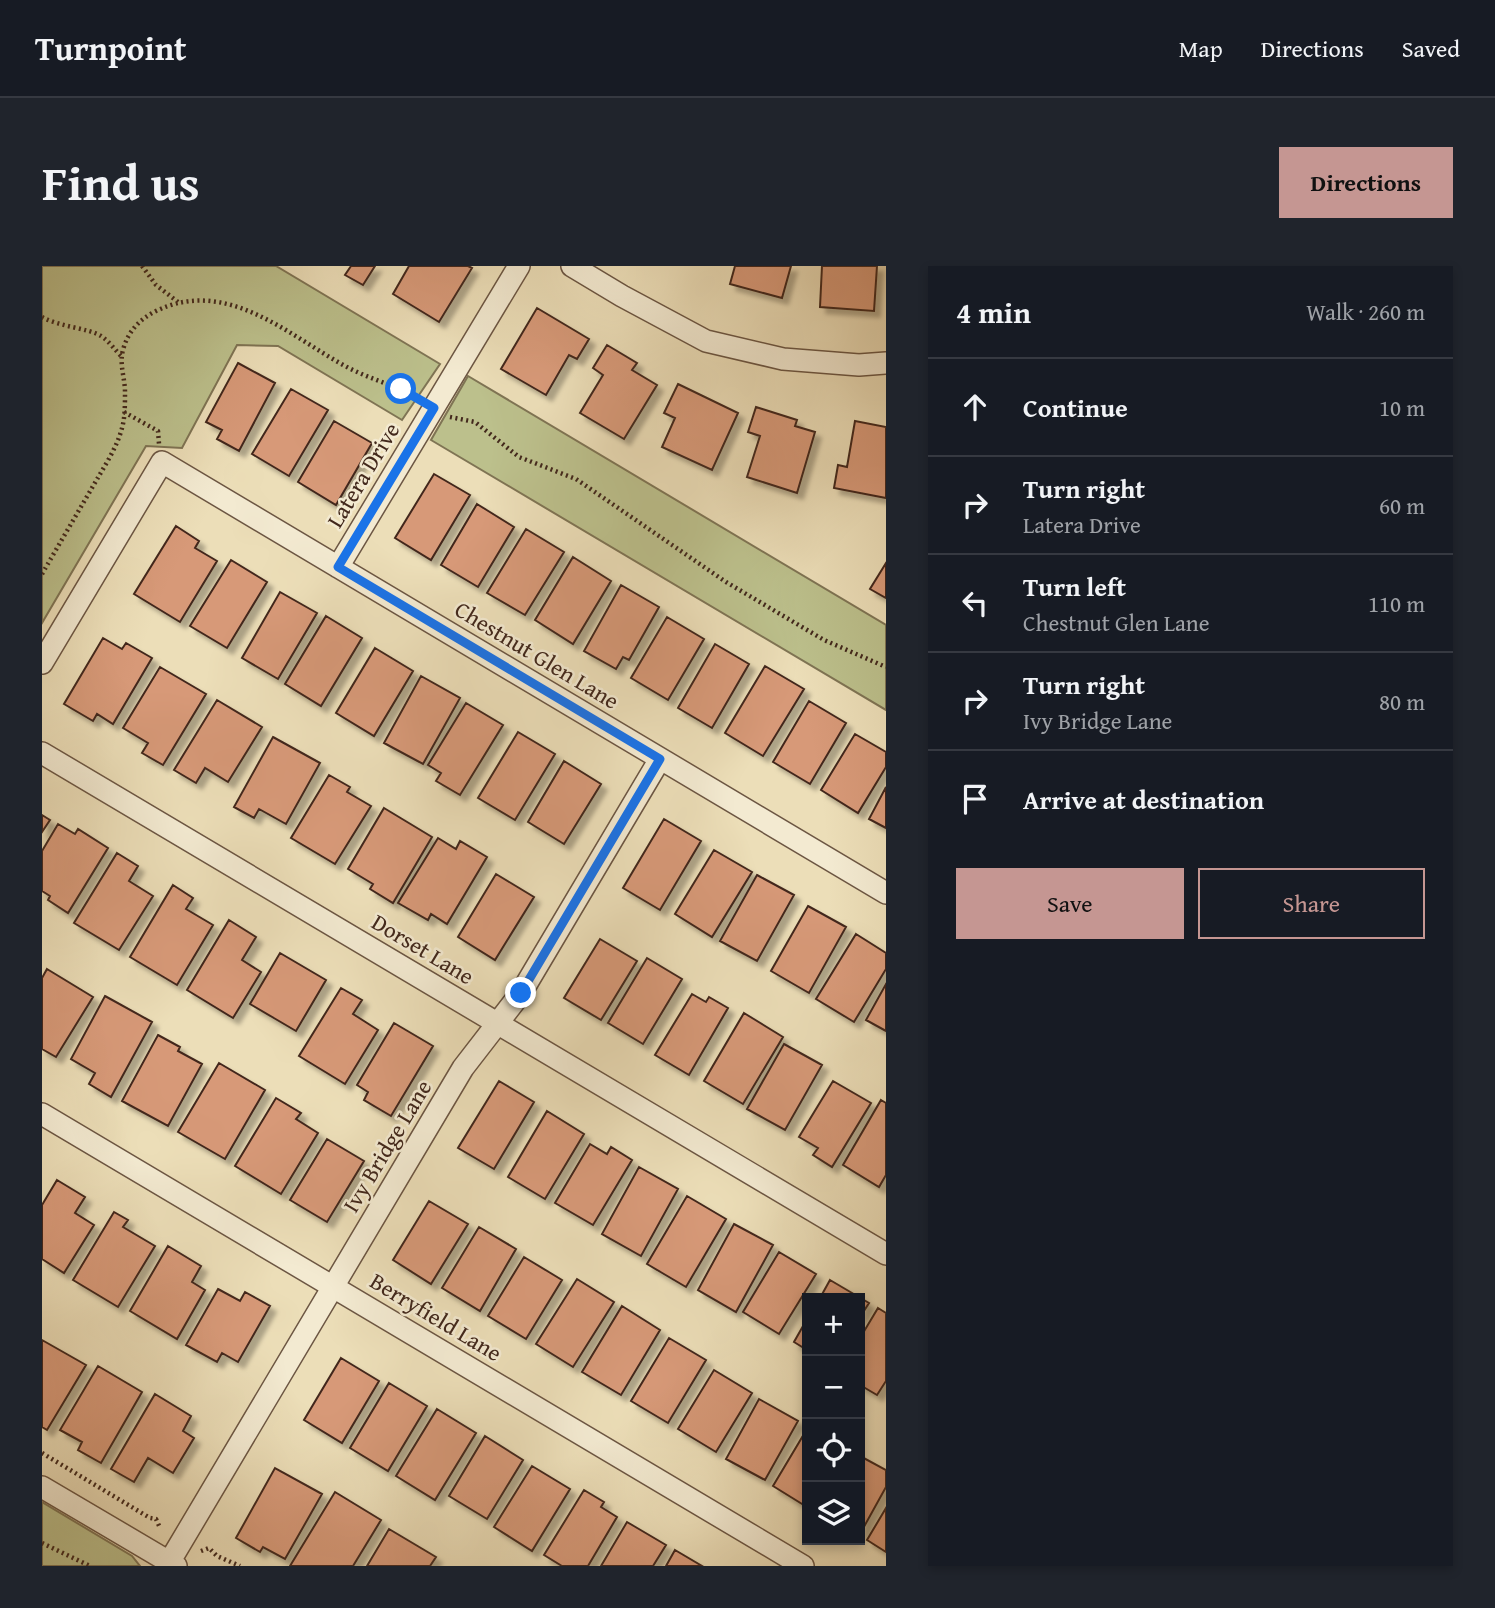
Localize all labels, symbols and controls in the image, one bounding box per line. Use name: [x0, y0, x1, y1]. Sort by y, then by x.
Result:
text: Turnpoint: [35, 24, 187, 72]
text: Map: [1179, 31, 1223, 66]
text: Directions: [1261, 31, 1364, 66]
text: Saved: [1402, 31, 1460, 66]
text: Find us: [42, 146, 200, 218]
button: Directions: [1279, 147, 1453, 218]
text: 4 min: [956, 290, 1031, 334]
text: Walk · 260 m: [1306, 295, 1425, 328]
route start: [385, 373, 416, 404]
icon: ahead: [956, 388, 994, 426]
text: Continue: [1023, 388, 1128, 427]
text: 10 m: [1379, 391, 1425, 424]
street label: Latera Drive: [318, 416, 407, 534]
text: Turn right: [1023, 469, 1145, 508]
icon: right: [956, 486, 994, 524]
text: 60 m: [1379, 489, 1425, 522]
text: Latera Drive: [1023, 508, 1141, 541]
text: Turn left: [1023, 567, 1126, 606]
icon: left: [956, 584, 994, 622]
text: 110 m: [1368, 587, 1425, 620]
street label: Chestnut Glen Lane: [449, 592, 626, 717]
text: Chestnut Glen Lane: [1023, 606, 1210, 639]
text: Turn right: [1023, 665, 1145, 704]
icon: right: [956, 682, 994, 720]
text: 80 m: [1379, 685, 1425, 718]
text: Ivy Bridge Lane: [1023, 704, 1172, 737]
icon: arrive: [956, 780, 994, 818]
text: Arrive at destination: [1023, 780, 1264, 819]
button: Save: [956, 868, 1184, 939]
button: Share: [1198, 868, 1425, 939]
street label: Dorset Lane: [366, 905, 481, 992]
route end: [505, 977, 536, 1008]
street label: Ivy Bridge Lane: [334, 1073, 439, 1218]
street label: Berryfield Lane: [364, 1264, 508, 1369]
map controls: [802, 1293, 865, 1545]
button: +: [802, 1293, 865, 1356]
button: −: [802, 1356, 865, 1419]
button: locate: [802, 1419, 865, 1482]
button: layers: [802, 1482, 865, 1545]

